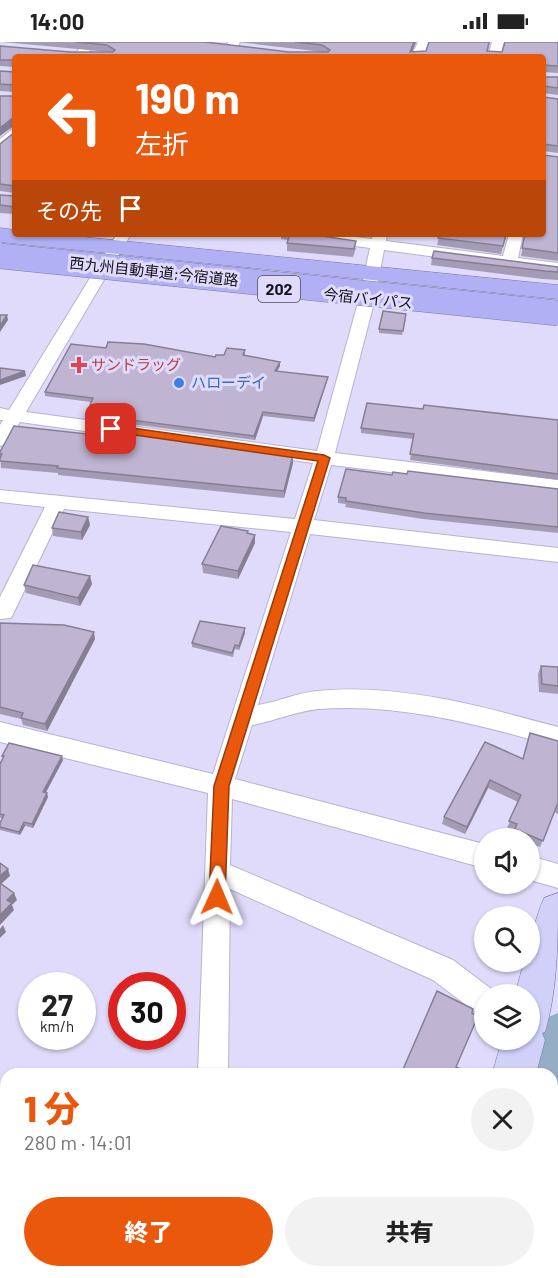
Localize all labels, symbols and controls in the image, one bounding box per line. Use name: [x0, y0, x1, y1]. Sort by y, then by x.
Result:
text: 14:00: [30, 8, 84, 34]
text: 190 m: [135, 72, 240, 122]
icon: left: [36, 78, 114, 156]
text: 左折: [135, 127, 189, 159]
icon: arrive: [114, 192, 147, 225]
text: その先: [36, 197, 102, 223]
street label: 西九州自動車道;今宿道路: [69, 253, 239, 289]
road number: 202: [258, 276, 300, 302]
street label: 今宿バイパス: [323, 284, 414, 312]
place label: サンドラッグ: [91, 355, 181, 373]
marker: サンドラッグ: [72, 358, 86, 372]
place label: ハローデイ: [191, 373, 266, 391]
marker: ハローデイ: [172, 376, 186, 390]
pin: [85, 403, 136, 454]
icon: arrive: [94, 412, 127, 445]
map controls: [474, 828, 540, 1050]
button: sound: [474, 828, 540, 894]
position arrow: [185, 865, 249, 929]
button: search: [474, 906, 540, 972]
speed limit sign: 30: [108, 972, 186, 1050]
button: layers: [474, 984, 540, 1050]
text: 27: [41, 986, 73, 1022]
text: km/h: [40, 1017, 74, 1035]
text: 1 分: [24, 1086, 80, 1129]
button: close: [471, 1088, 534, 1151]
text: 280 m · 14:01: [24, 1130, 132, 1154]
button: 終了: [24, 1197, 273, 1266]
button: 共有: [285, 1197, 534, 1266]

